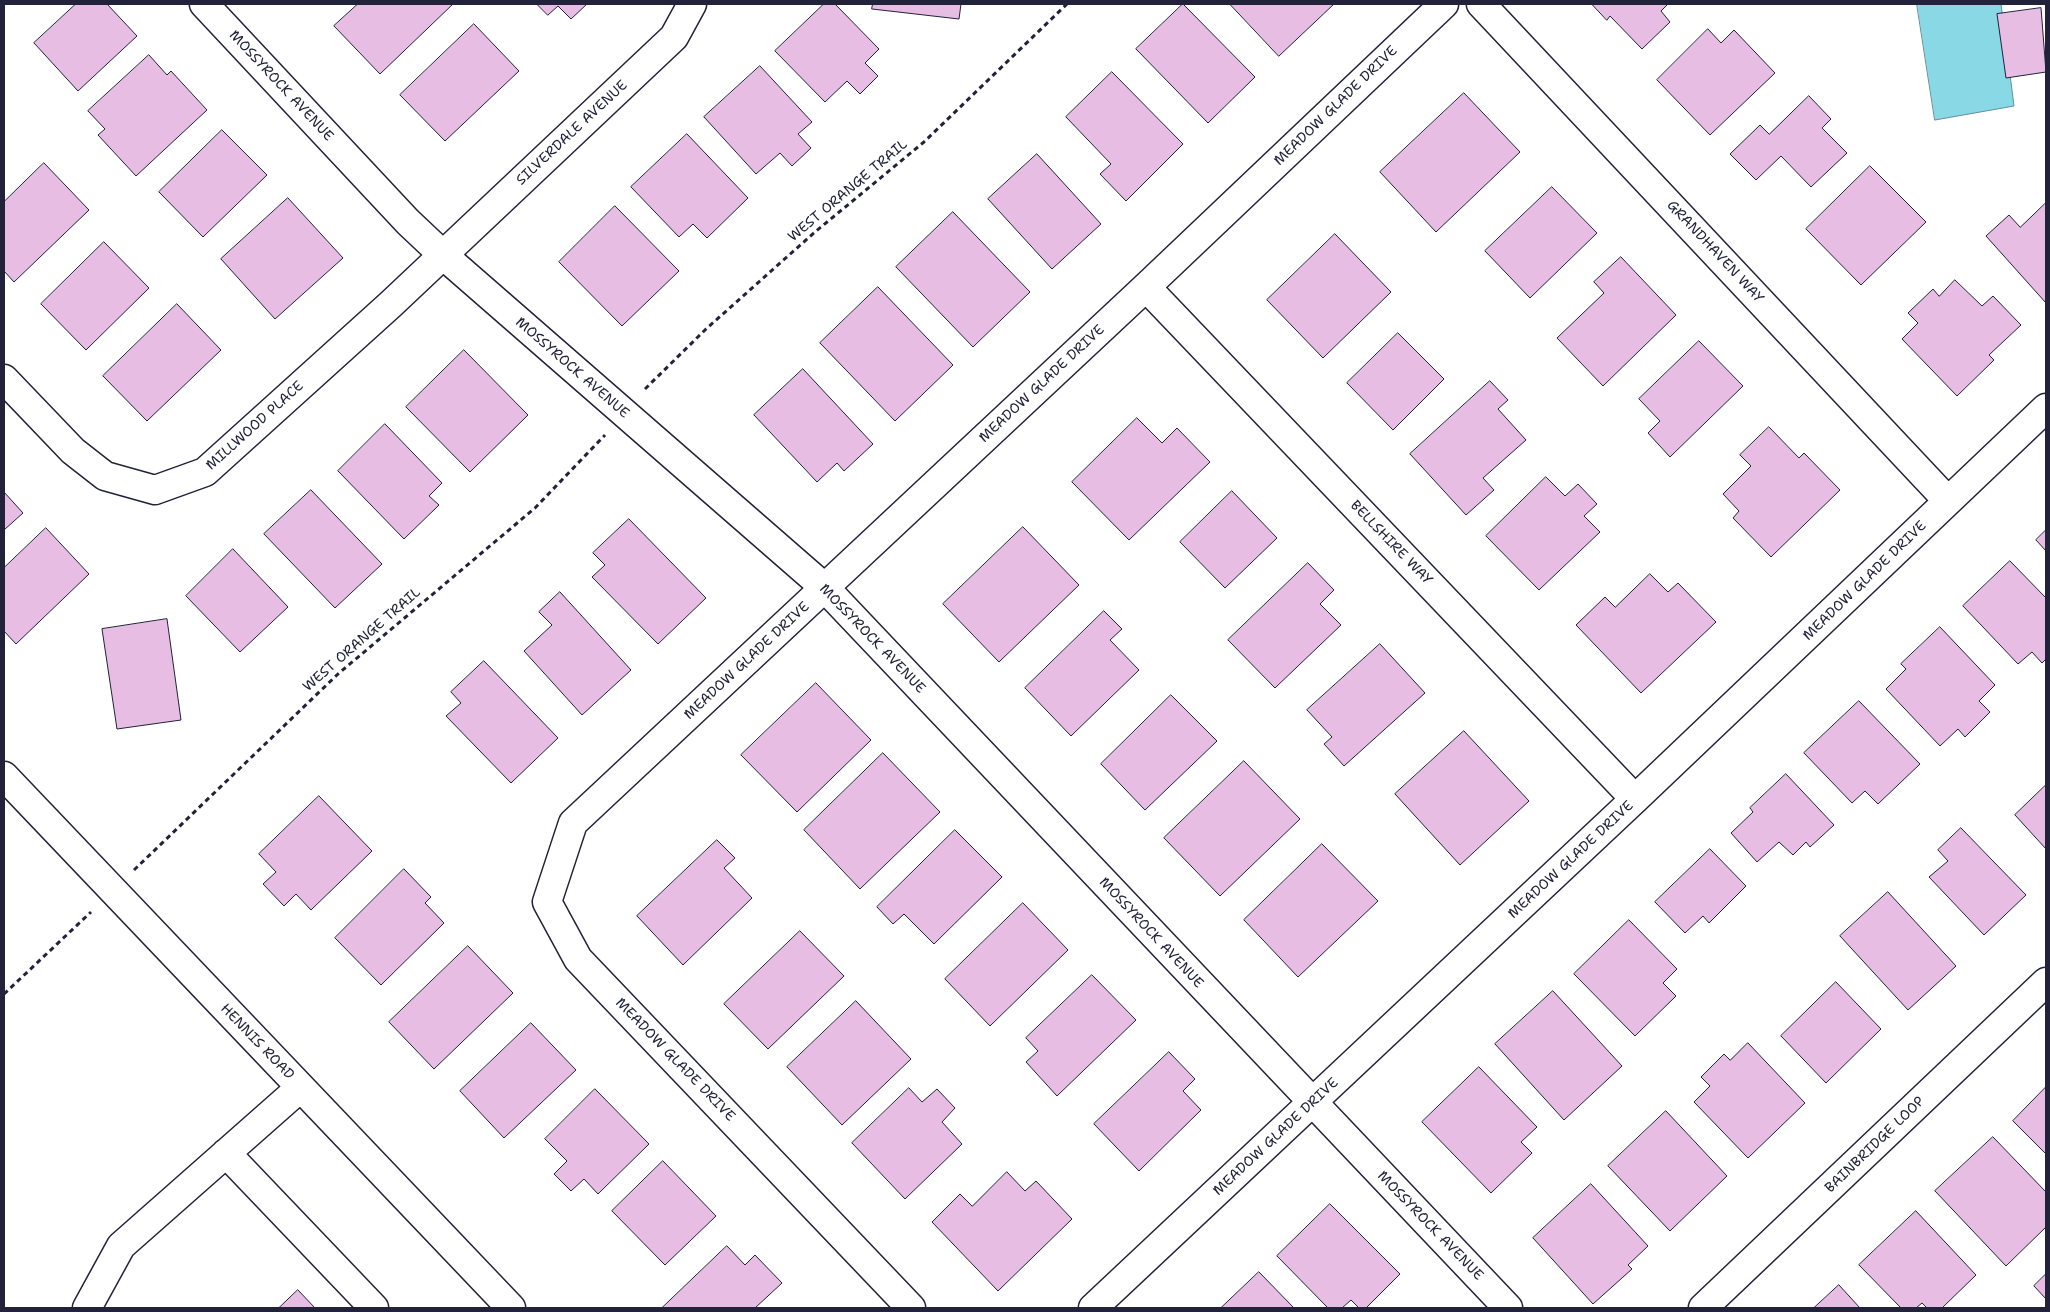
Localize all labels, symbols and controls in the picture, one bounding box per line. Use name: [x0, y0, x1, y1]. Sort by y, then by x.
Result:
street label: MOSSYROCK AVENUE: [225, 27, 337, 145]
street label: MEADOW GLADE DRIVE: [1271, 43, 1401, 169]
street label: SILVERDALE AVENUE: [513, 77, 631, 189]
street label: WEST ORANGE TRAIL: [785, 136, 911, 246]
street label: GRANDHAVEN WAY: [1663, 197, 1767, 307]
street label: MOSSYROCK AVENUE: [512, 314, 632, 422]
street label: MEADOW GLADE DRIVE: [976, 322, 1108, 446]
street label: MILLWOOD PLACE: [203, 378, 307, 474]
street label: BELLSHIRE WAY: [1346, 497, 1436, 589]
street label: MEADOW GLADE DRIVE: [1800, 518, 1930, 644]
street label: MOSSYROCK AVENUE: [816, 581, 928, 697]
street label: WEST ORANGE TRAIL: [300, 584, 424, 696]
street label: MEADOW GLADE DRIVE: [681, 599, 813, 723]
street label: MEADOW GLADE DRIVE: [1505, 798, 1637, 922]
street label: MOSSYROCK AVENUE: [1095, 874, 1207, 992]
street label: MEADOW GLADE DRIVE: [612, 995, 738, 1125]
street label: HENNIS ROAD: [217, 1001, 297, 1083]
street label: MEADOW GLADE DRIVE: [1210, 1075, 1342, 1199]
street label: BAINBRIDGE LOOP: [1822, 1093, 1928, 1197]
street label: MOSSYROCK AVENUE: [1374, 1168, 1486, 1284]

